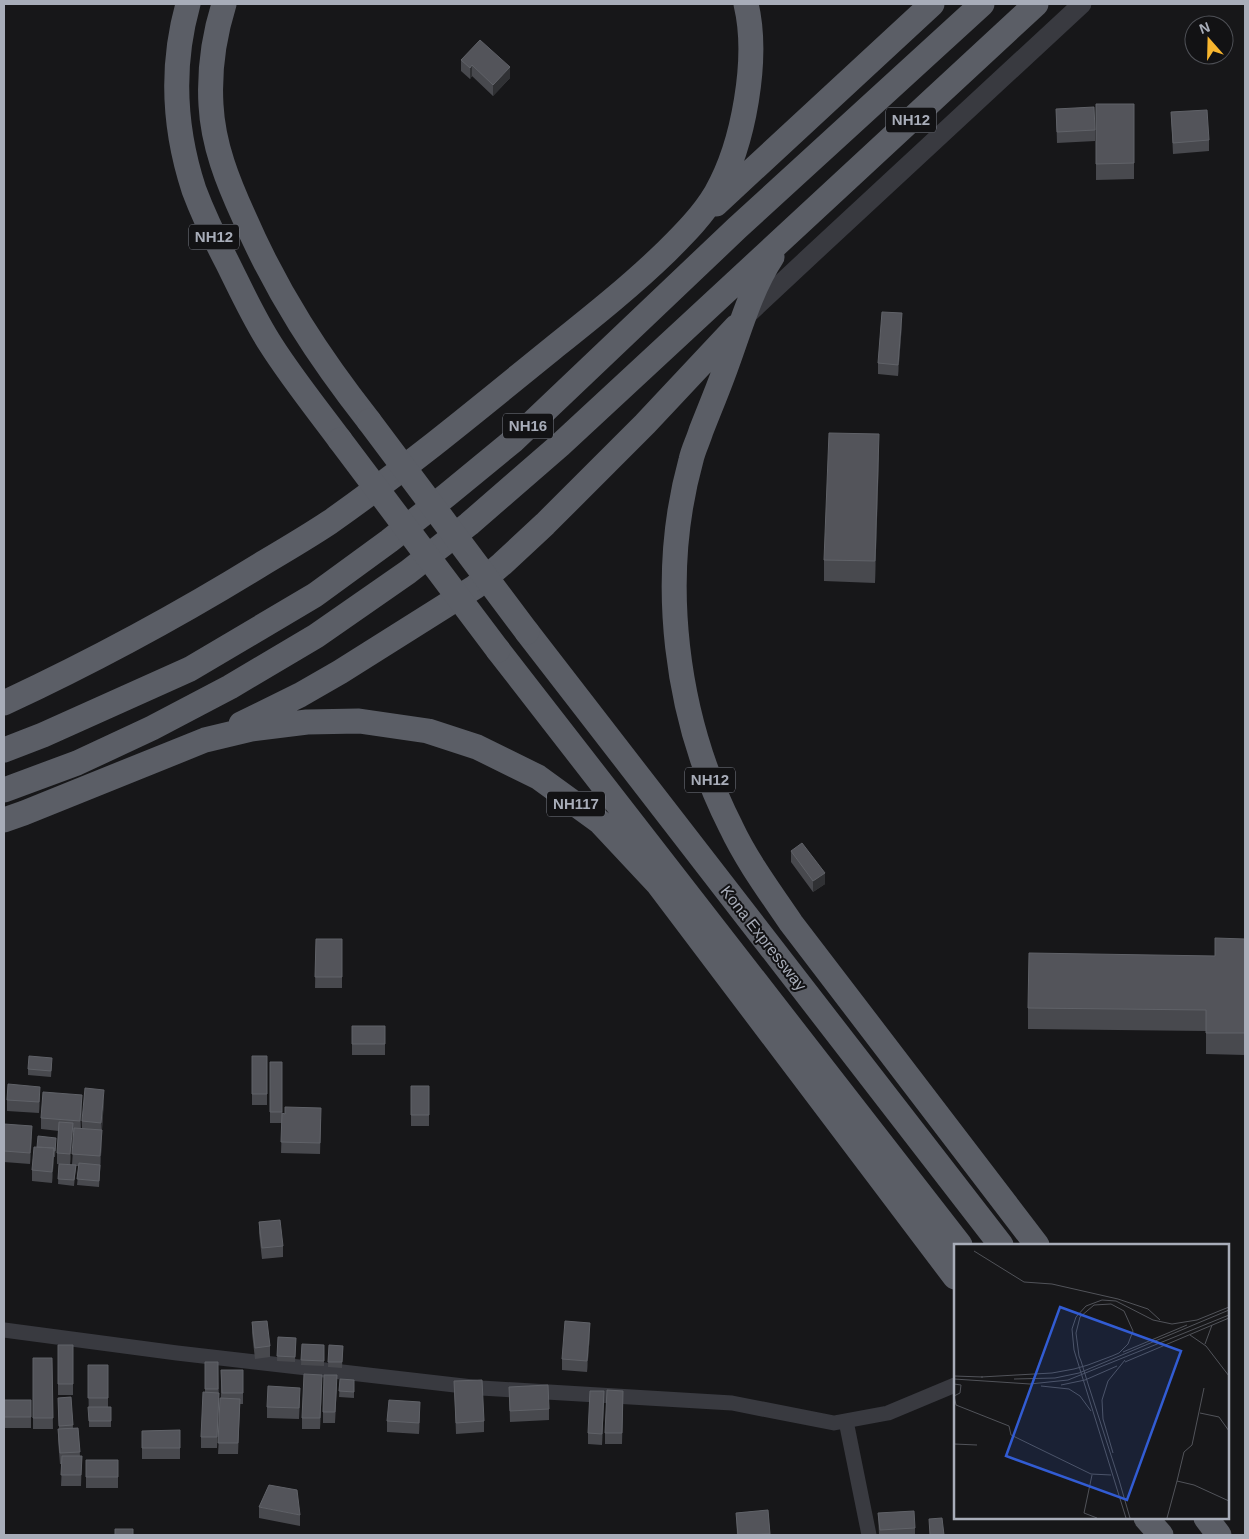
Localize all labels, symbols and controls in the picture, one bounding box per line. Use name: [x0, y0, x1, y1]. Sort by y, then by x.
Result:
north arrow: [1184, 15, 1234, 65]
text: N: [1197, 19, 1212, 37]
road number: NH12: [886, 108, 936, 132]
road number: NH12: [189, 224, 239, 250]
road number: NH16: [503, 414, 553, 438]
road number: NH12: [685, 768, 735, 792]
road number: NH117: [547, 792, 605, 816]
street label: Kona Expressway: [717, 883, 810, 994]
inset map: [954, 1244, 1229, 1519]

